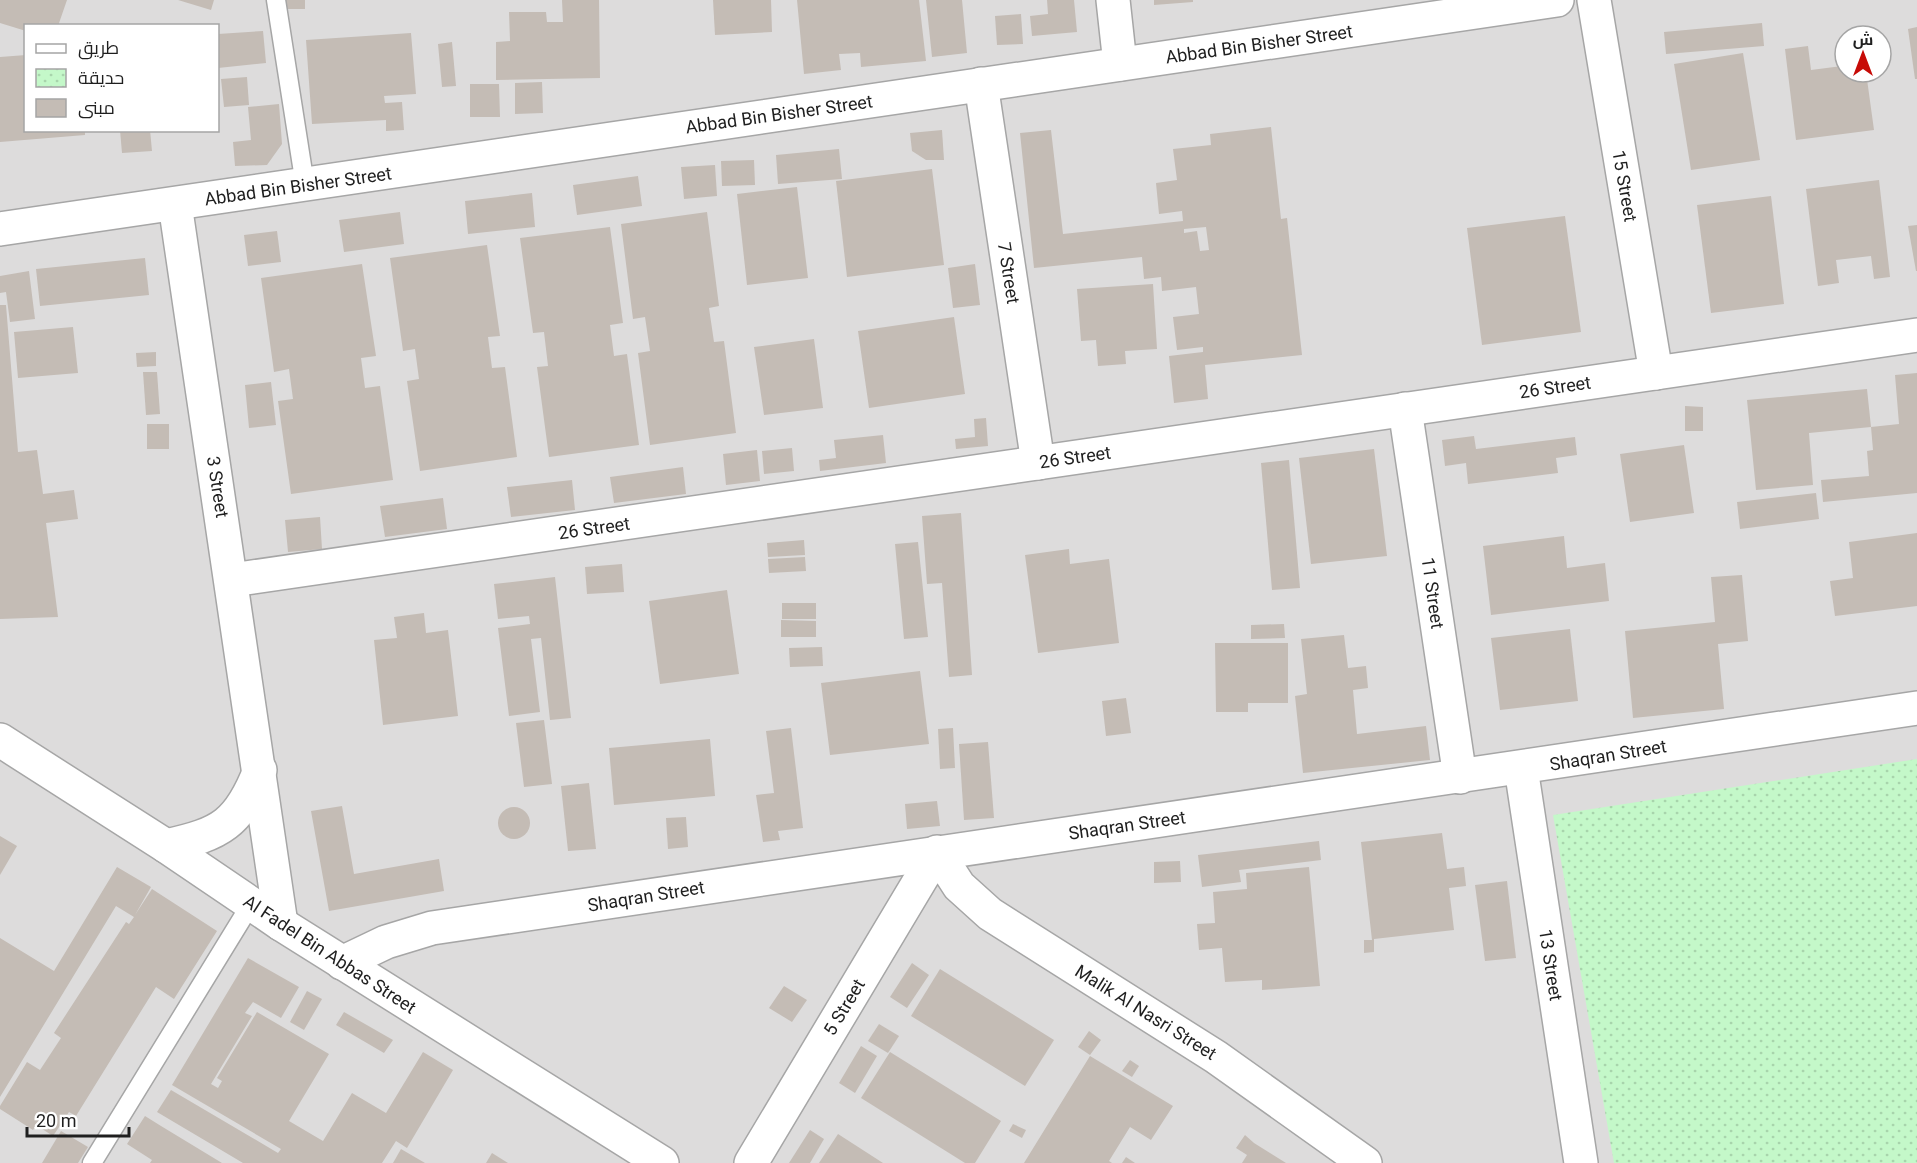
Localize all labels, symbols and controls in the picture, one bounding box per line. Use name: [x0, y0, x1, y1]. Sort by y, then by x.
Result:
street label: Abbad Bin Bisher Street: [1164, 20, 1354, 68]
legend: [24, 24, 219, 132]
north arrow: [1833, 24, 1893, 84]
text: ش: [1853, 30, 1873, 49]
text: طريق: [78, 37, 119, 60]
text: حديقة: [78, 67, 124, 88]
street label: Abbad Bin Bisher Street: [684, 90, 874, 138]
text: مبنى: [78, 97, 115, 119]
street label: 15 Street: [1608, 149, 1642, 223]
street label: Abbad Bin Bisher Street: [203, 162, 393, 210]
street label: 7 Street: [994, 241, 1024, 305]
street label: 26 Street: [1518, 372, 1592, 402]
street label: 26 Street: [1038, 442, 1112, 472]
street label: 3 Street: [203, 455, 233, 519]
street label: 26 Street: [557, 513, 631, 543]
street label: 11 Street: [1418, 556, 1448, 630]
street label: Shaqran Street: [1548, 735, 1668, 775]
street label: Shaqran Street: [1067, 806, 1187, 844]
street label: Shaqran Street: [586, 876, 706, 916]
street label: Al Fadel Bin Abbas Street: [240, 890, 420, 1018]
street label: 13 Street: [1535, 928, 1567, 1002]
street label: Malik Al Nasri Street: [1071, 960, 1221, 1064]
street label: 5 Street: [819, 975, 869, 1039]
scale bar: [27, 1100, 129, 1138]
text: 20 m: [36, 1110, 76, 1131]

